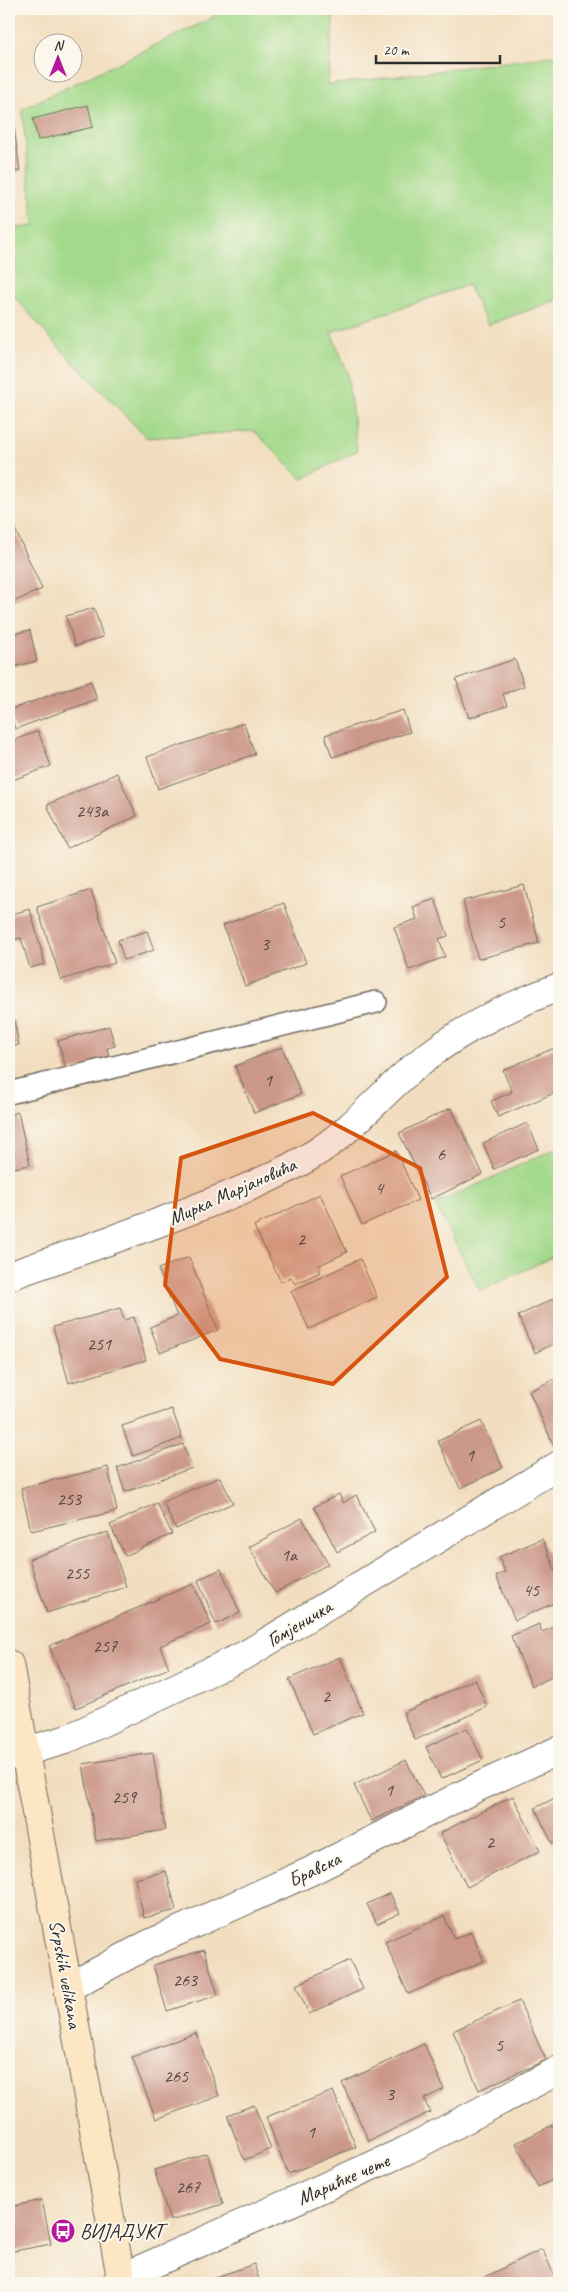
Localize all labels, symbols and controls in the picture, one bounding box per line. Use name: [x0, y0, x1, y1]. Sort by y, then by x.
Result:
north arrow: [32, 32, 82, 82]
scale bar: [376, 32, 499, 64]
text: N: [54, 37, 65, 54]
text: 20 m: [383, 41, 410, 60]
house number: 243a: [76, 800, 109, 822]
house number: 5: [497, 911, 506, 933]
house number: 3: [261, 933, 271, 955]
house number: 1: [264, 1069, 273, 1091]
house number: 6: [437, 1143, 446, 1165]
street label: Мирка Марјановића: [164, 1152, 301, 1231]
house number: 4: [375, 1177, 385, 1199]
house number: 2: [297, 1228, 307, 1250]
house number: 251: [87, 1333, 112, 1355]
house number: 1: [466, 1444, 475, 1466]
house number: 253: [57, 1488, 83, 1510]
house number: 1a: [281, 1544, 298, 1566]
house number: 255: [65, 1562, 90, 1584]
house number: 45: [523, 1579, 540, 1601]
street label: Гомјеничка: [262, 1593, 338, 1653]
house number: 257: [93, 1635, 118, 1657]
house number: 2: [322, 1685, 332, 1707]
house number: 1: [385, 1779, 394, 1801]
house number: 259: [112, 1786, 138, 1808]
house number: 2: [486, 1831, 496, 1853]
street label: Бравска: [284, 1845, 346, 1893]
street label: Srpskih velikana: [44, 1918, 88, 2032]
house number: 263: [173, 1969, 199, 1991]
house number: 5: [495, 2034, 504, 2056]
house number: 265: [164, 2065, 189, 2087]
house number: 3: [386, 2083, 396, 2105]
house number: 1: [307, 2121, 316, 2143]
street label: Марићке чете: [293, 2147, 395, 2211]
house number: 267: [176, 2176, 201, 2198]
bus stop icon: ВИЈАДУКТ: [50, 2218, 76, 2244]
place label: ВИЈАДУКТ: [80, 2219, 168, 2244]

